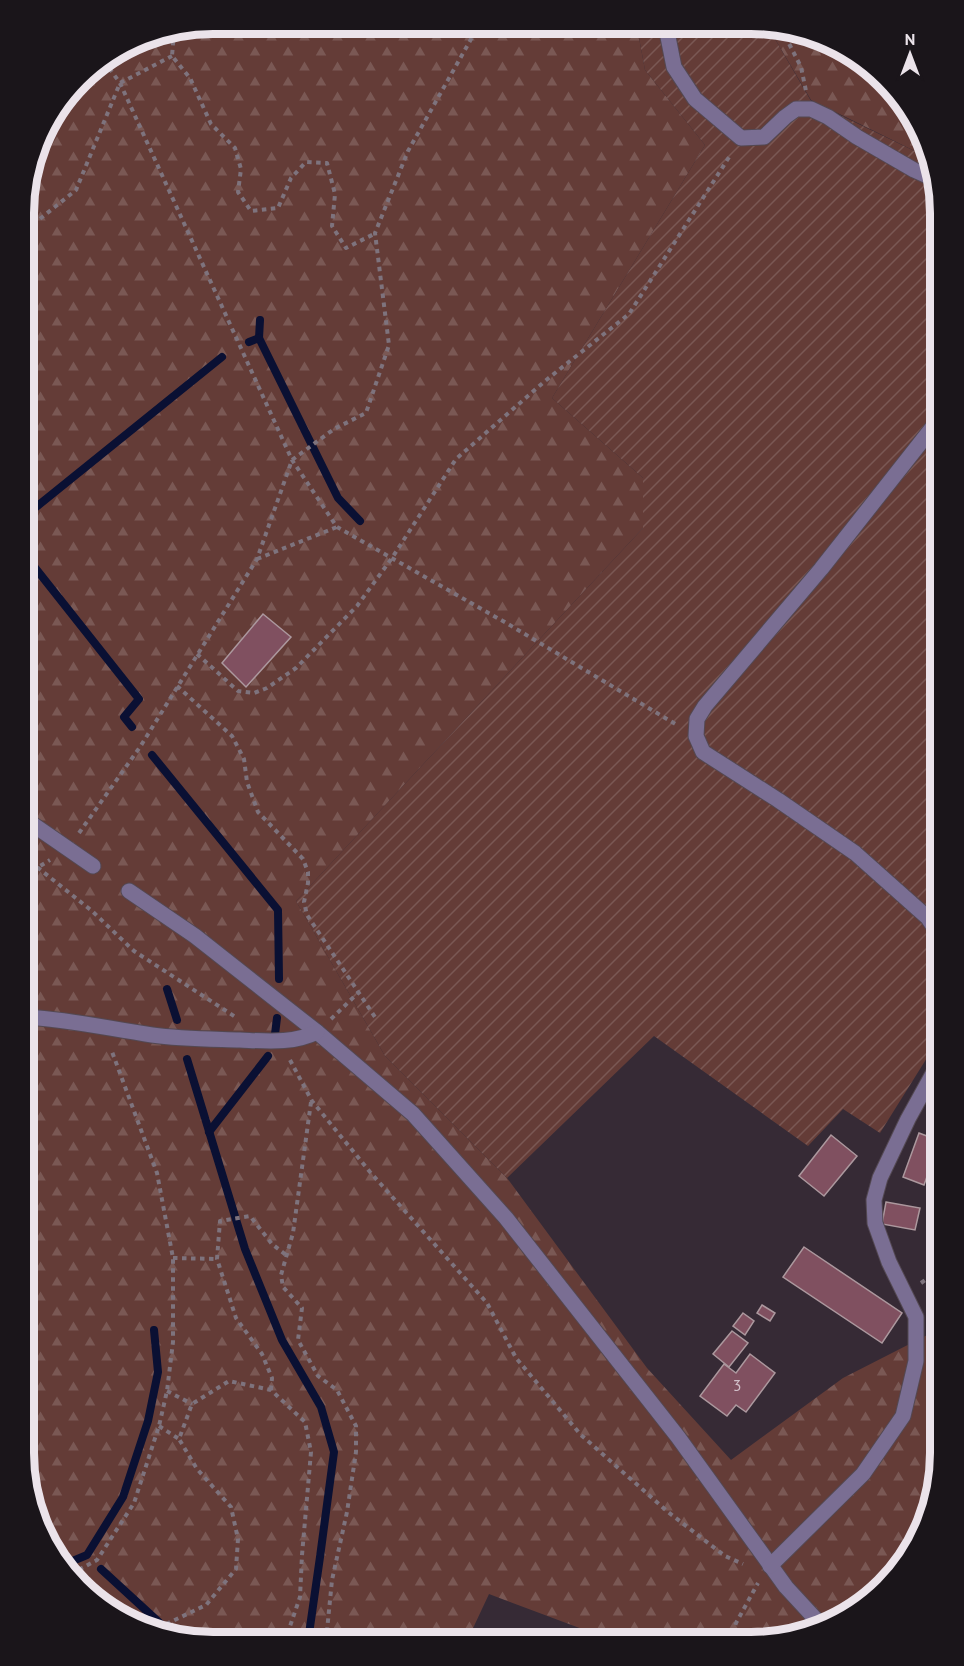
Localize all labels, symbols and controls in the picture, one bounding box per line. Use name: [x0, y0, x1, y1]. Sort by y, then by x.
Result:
north arrow: [880, 24, 940, 84]
text: N: [905, 29, 915, 49]
house number: 3: [733, 1375, 741, 1395]

